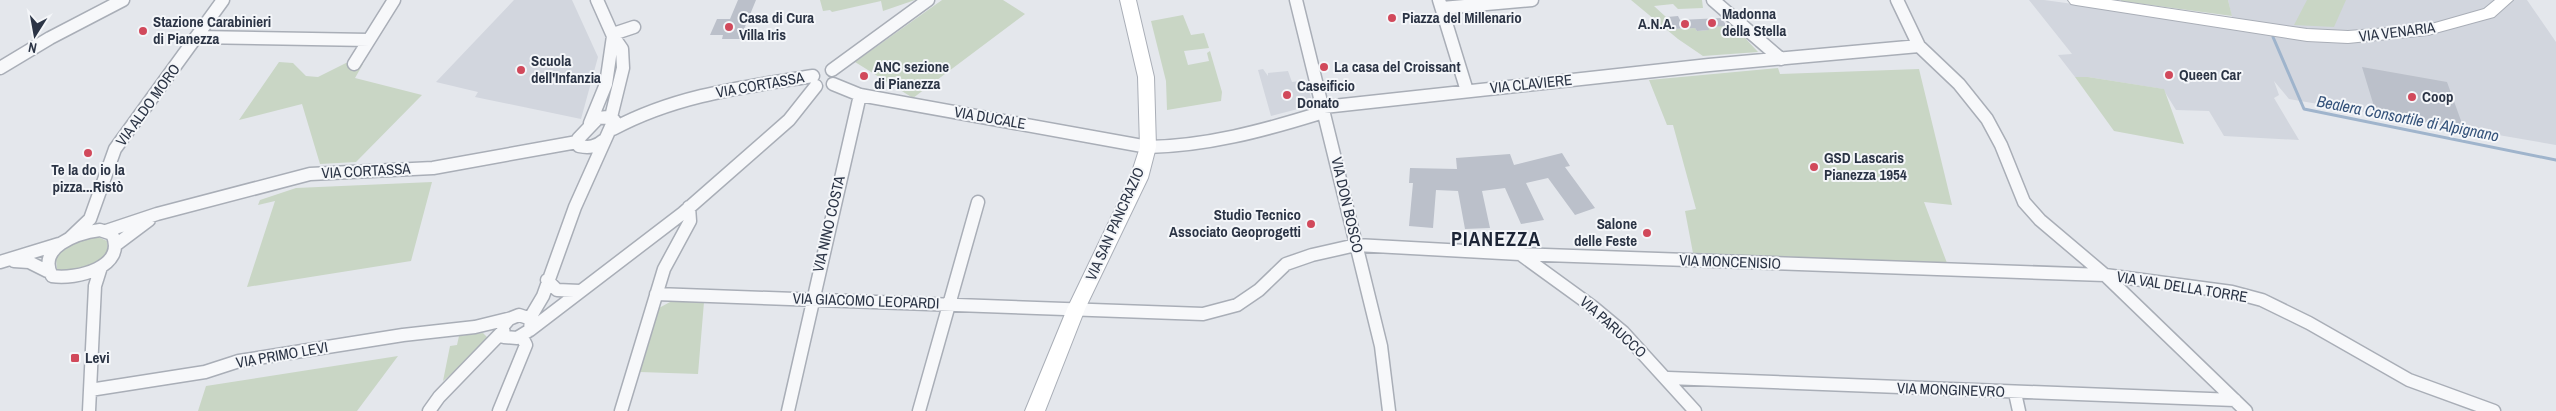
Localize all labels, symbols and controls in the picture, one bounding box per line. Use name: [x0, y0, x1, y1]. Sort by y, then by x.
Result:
place label: Madonna della Stella: [1722, 3, 1786, 41]
place label: Casa di Cura Villa Iris: [739, 7, 814, 45]
place label: Piazza del Millenario: [1402, 7, 1522, 28]
north arrow: [10, 10, 60, 60]
place label: Stazione Carabinieri di Pianezza: [153, 11, 271, 49]
marker: Piazza del Millenario: [1386, 12, 1398, 24]
place label: A.N.A.: [1638, 13, 1675, 34]
street label: VIA VENARIA: [2358, 16, 2437, 47]
marker: Madonna della Stella: [1706, 17, 1718, 29]
marker: A.N.A.: [1679, 18, 1691, 30]
marker: Casa di Cura Villa Iris: [723, 21, 735, 33]
marker: Stazione Carabinieri di Pianezza: [137, 25, 149, 37]
text: N: [27, 38, 38, 57]
place label: Scuola dell'Infanzia: [531, 50, 601, 88]
place label: ANC sezione di Pianezza: [874, 56, 949, 94]
place label: La casa del Croissant: [1334, 56, 1460, 77]
street label: VIA ALDO MORO: [111, 59, 185, 150]
marker: La casa del Croissant: [1318, 61, 1330, 73]
marker: Scuola dell'Infanzia: [515, 64, 527, 76]
place label: Queen Car: [2179, 64, 2241, 85]
street label: VIA CORTASSA: [714, 66, 806, 103]
street label: VIA CLAVIERE: [1489, 69, 1573, 98]
marker: Queen Car: [2163, 69, 2175, 81]
marker: ANC sezione di Pianezza: [858, 70, 870, 82]
place label: Caseificio Donato: [1297, 75, 1355, 113]
place label: Coop: [2422, 86, 2453, 107]
marker: Caseificio Donato: [1281, 89, 1293, 101]
water label: Bealera Consortile di Alpignano: [2315, 90, 2501, 146]
marker: Coop: [2406, 91, 2418, 103]
street label: VIA DUCALE: [953, 101, 1028, 134]
marker: Te la do io la pizza...Ristò: [82, 147, 94, 159]
place label: GSD Lascaris Pianezza 1954: [1824, 147, 1907, 185]
street label: VIA DON BOSCO: [1326, 155, 1369, 255]
street label: VIA CORTASSA: [321, 158, 412, 183]
place label: Te la do io la pizza...Ristò: [51, 159, 125, 197]
marker: GSD Lascaris Pianezza 1954: [1808, 161, 1820, 173]
street label: VIA SAN PANCRAZIO: [1080, 164, 1149, 284]
street label: VIA NINO COSTA: [807, 173, 850, 274]
place label: Studio Tecnico Associato Geoprogetti: [1169, 204, 1301, 242]
place label: Salone delle Feste: [1574, 213, 1637, 251]
marker: Studio Tecnico Associato Geoprogetti: [1305, 218, 1317, 230]
district label: PIANEZZA: [1451, 225, 1541, 252]
marker: Salone delle Feste: [1641, 227, 1653, 239]
street label: VIA MONCENISIO: [1679, 249, 1781, 274]
street label: VIA VAL DELLA TORRE: [2115, 266, 2249, 307]
street label: VIA GIACOMO LEOPARDI: [792, 287, 940, 314]
street label: VIA PARUCCO: [1575, 291, 1651, 362]
street label: VIA PRIMO LEVI: [234, 336, 330, 373]
place label: Levi: [85, 347, 110, 368]
marker: Levi: [69, 352, 81, 364]
street label: VIA MONGINEVRO: [1897, 377, 2005, 402]

